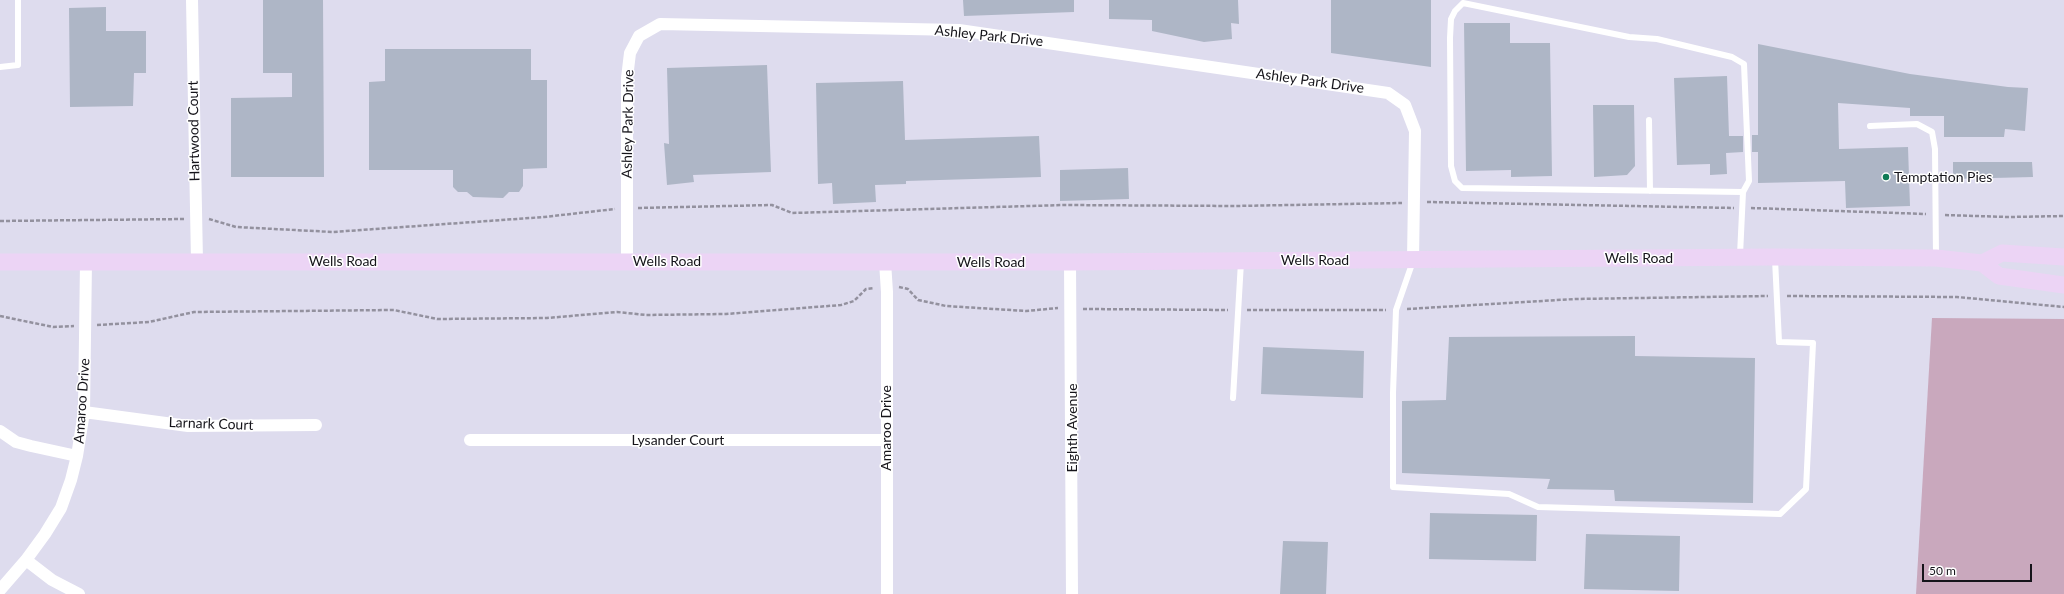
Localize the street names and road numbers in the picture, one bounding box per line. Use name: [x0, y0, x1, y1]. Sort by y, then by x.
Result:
street label: Ashley Park Drive: [934, 22, 1044, 50]
street label: Ashley Park Drive: [1255, 65, 1365, 97]
street label: Ashley Park Drive: [619, 69, 637, 179]
street label: Hartwood Court: [185, 80, 203, 182]
street label: Wells Road: [1605, 250, 1673, 266]
street label: Wells Road: [1281, 252, 1349, 268]
street label: Wells Road: [309, 253, 377, 269]
street label: Wells Road: [633, 253, 701, 269]
street label: Wells Road: [957, 254, 1025, 270]
street label: Amaroo Drive: [71, 358, 93, 444]
street label: Eighth Avenue: [1064, 383, 1080, 473]
street label: Amaroo Drive: [878, 385, 894, 471]
street label: Larnark Court: [168, 414, 254, 434]
street label: Lysander Court: [632, 432, 724, 448]

